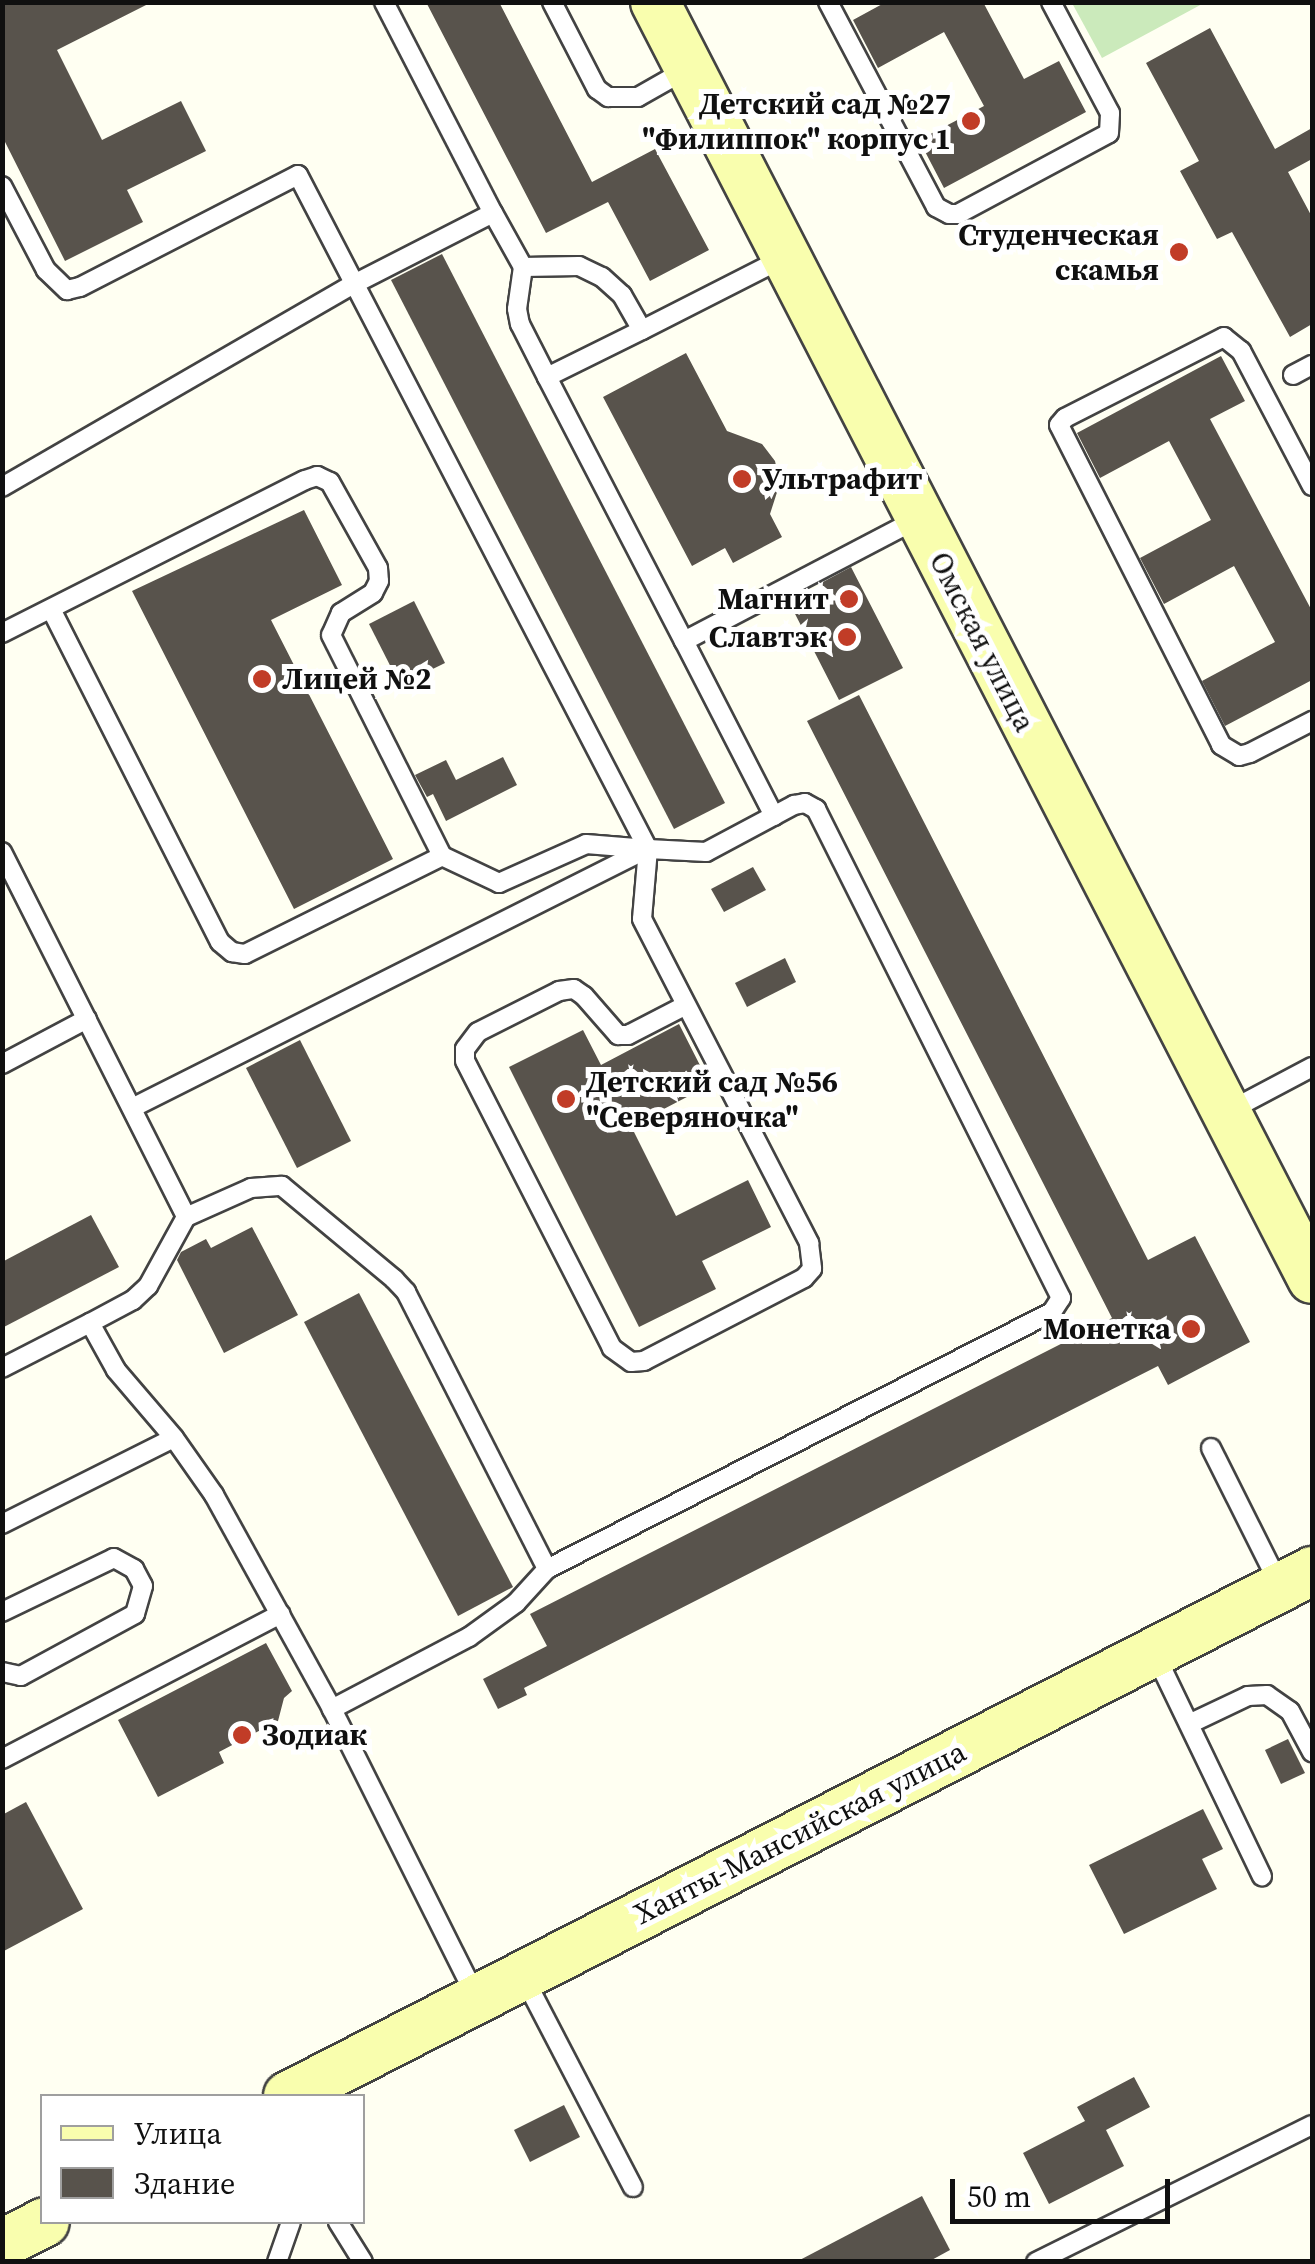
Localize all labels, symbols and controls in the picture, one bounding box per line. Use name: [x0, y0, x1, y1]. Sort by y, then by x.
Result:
place label: Детский сад №27 "Филиппок" корпус 1: [642, 86, 951, 156]
marker: Детский сад №27 "Филиппок" корпус 1: [960, 110, 982, 132]
place label: Студенческая скамья: [958, 217, 1159, 288]
marker: Студенческая скамья: [1168, 241, 1190, 263]
place label: Ультрафит: [762, 461, 922, 497]
marker: Ультрафит: [731, 468, 753, 490]
street label: Омская улица: [921, 546, 1043, 738]
place label: Магнит: [718, 581, 829, 617]
marker: Магнит: [838, 588, 860, 610]
place label: Славтэк: [709, 619, 827, 655]
marker: Славтэк: [836, 626, 858, 648]
place label: Лицей №2: [282, 661, 432, 697]
marker: Лицей №2: [251, 668, 273, 690]
place label: Детский сад №56 "Северяночка": [586, 1064, 838, 1134]
marker: Детский сад №56 "Северяночка": [555, 1088, 577, 1110]
place label: Монетка: [1043, 1311, 1171, 1347]
marker: Монетка: [1180, 1318, 1202, 1340]
place label: Зодиак: [262, 1717, 367, 1753]
marker: Зодиак: [231, 1724, 253, 1746]
street label: Ханты-Мансийская улица: [628, 1734, 972, 1932]
legend: [40, 2094, 365, 2224]
text: Улица: [134, 2113, 222, 2154]
scale bar: [955, 2159, 1175, 2221]
text: Здание: [134, 2163, 235, 2204]
text: 50 m: [967, 2176, 1031, 2217]

